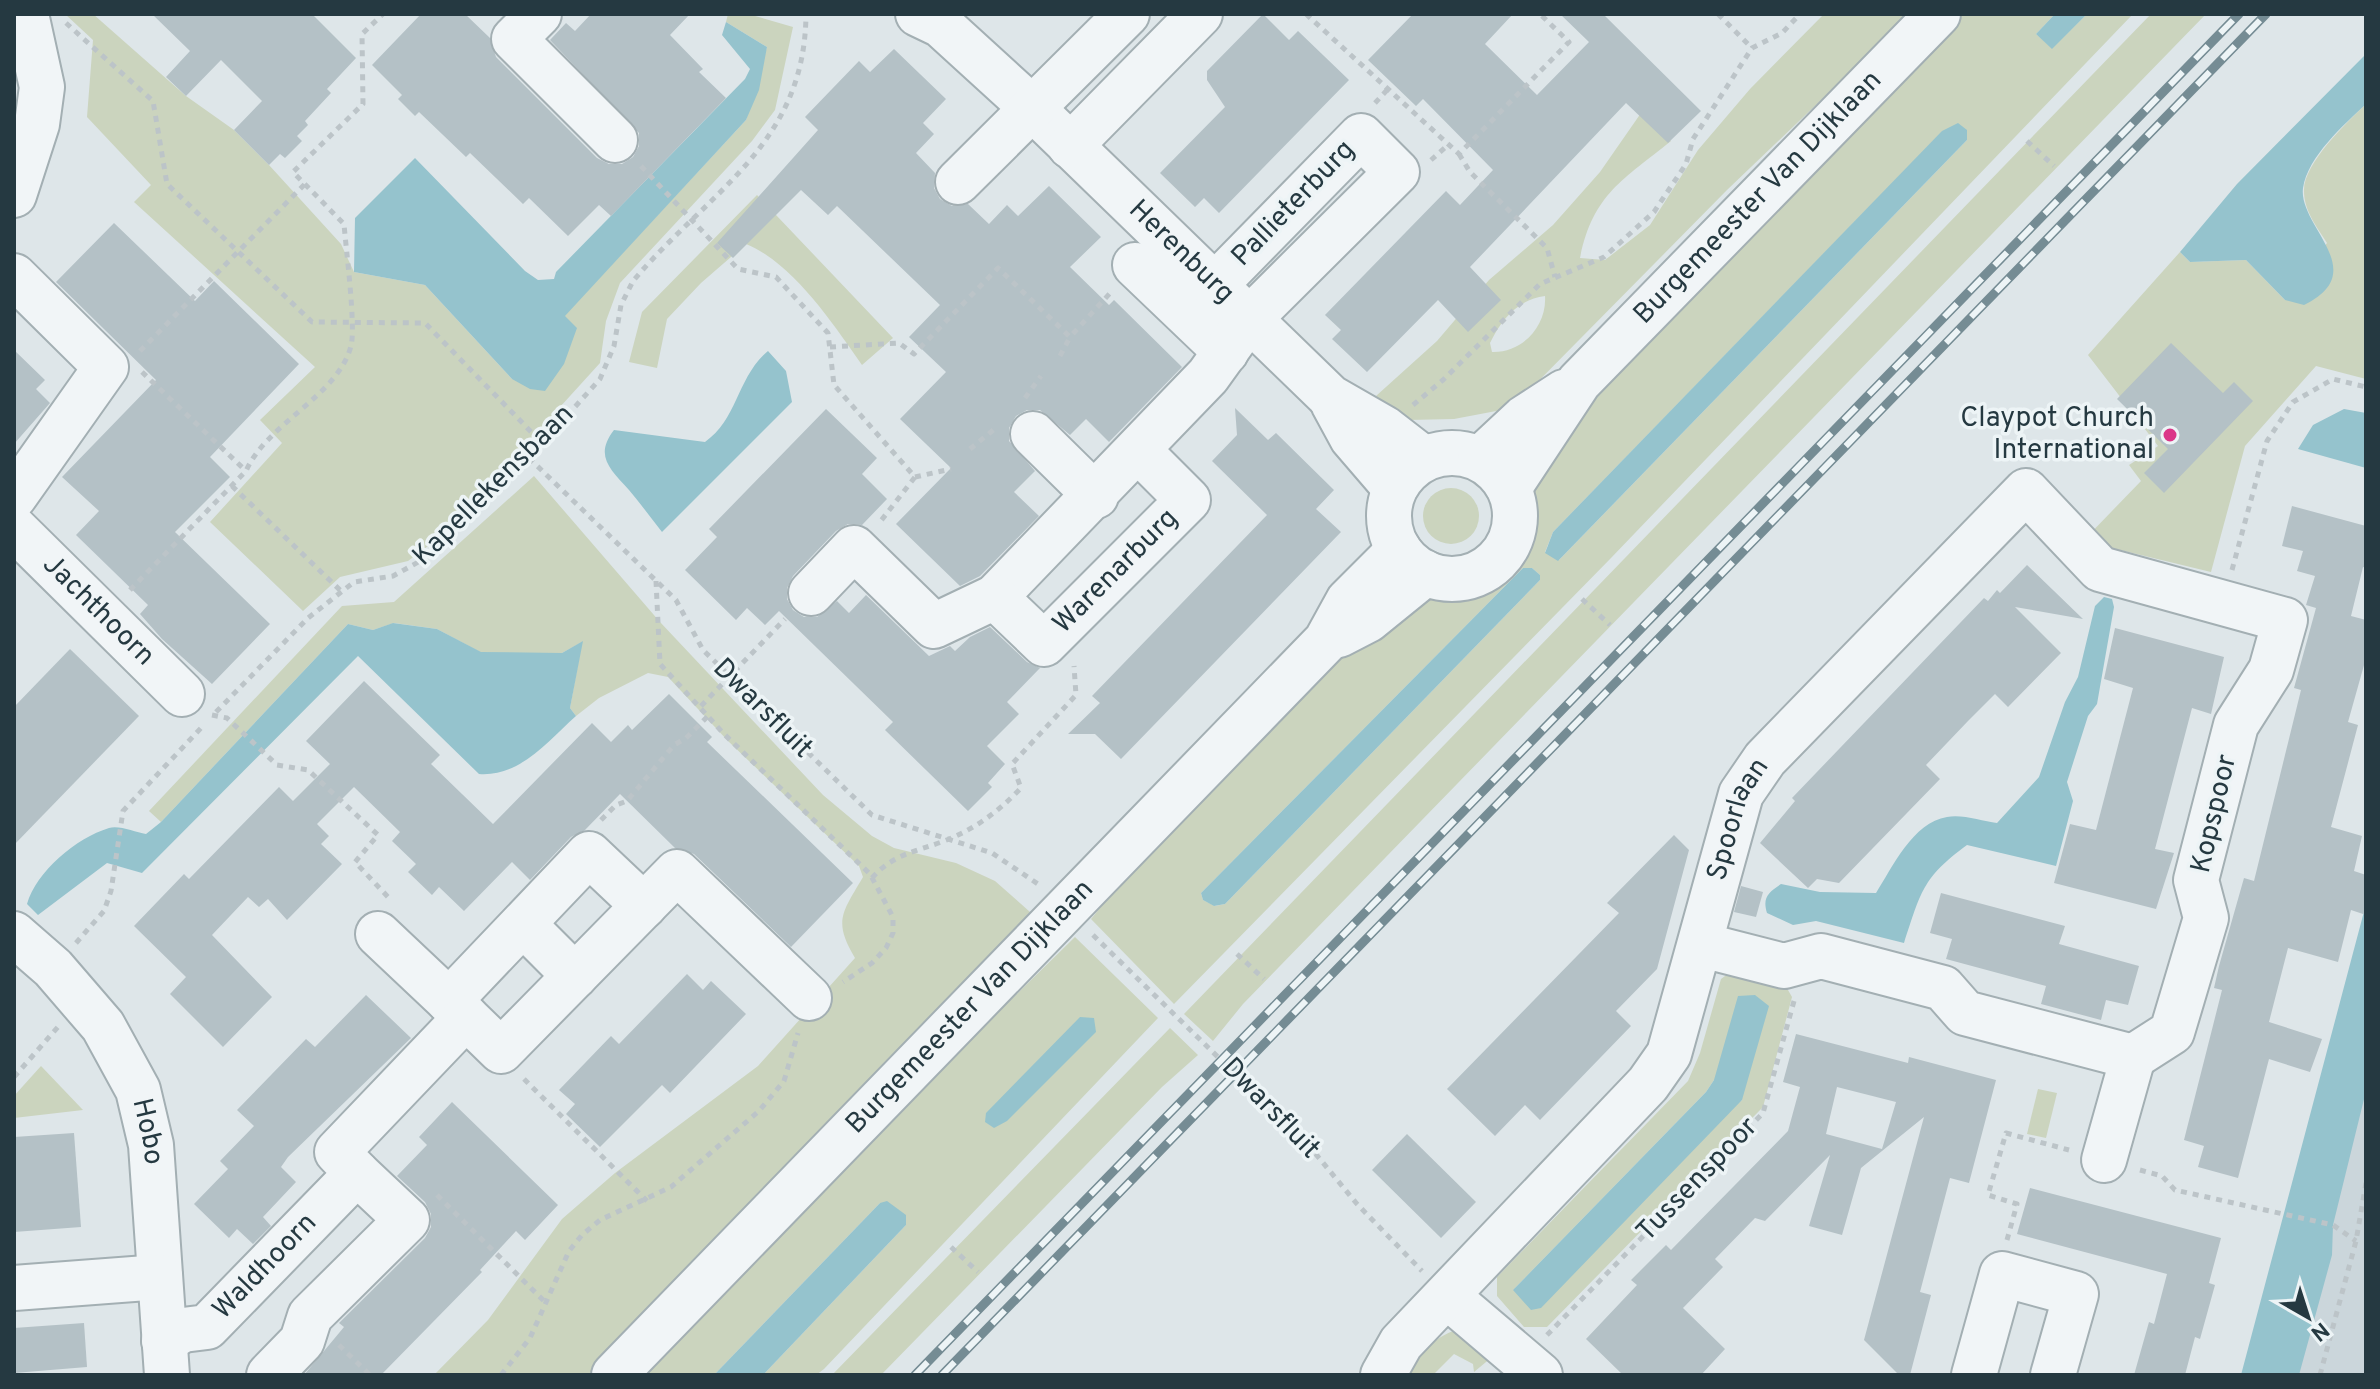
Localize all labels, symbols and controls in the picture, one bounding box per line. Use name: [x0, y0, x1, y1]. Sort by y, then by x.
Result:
street label: Burgemeester Van Dijklaan: [1627, 63, 1890, 333]
street label: Pallieterburg: [1225, 133, 1363, 275]
street label: Herenburg: [1120, 193, 1241, 312]
street label: Kapellekensbaan: [405, 397, 583, 575]
place label: Claypot Church International: [1960, 401, 2154, 469]
marker: Claypot Church International: [2161, 426, 2179, 444]
street label: Warenarburg: [1046, 501, 1187, 642]
street label: Jachthoorn: [34, 547, 162, 674]
street label: Dwarsfluit: [704, 651, 820, 767]
street label: Spoorlaan: [1700, 751, 1778, 885]
street label: Kopspoor: [2184, 751, 2246, 877]
street label: Burgemeester Van Dijklaan: [839, 873, 1102, 1142]
street label: Dwarsfluit: [1213, 1051, 1327, 1167]
street label: Hobo: [123, 1095, 170, 1166]
street label: Tussenspoor: [1630, 1110, 1767, 1250]
street label: Waldhoorn: [206, 1206, 325, 1328]
north arrow: [2268, 1277, 2348, 1357]
text: N: [2304, 1315, 2334, 1346]

